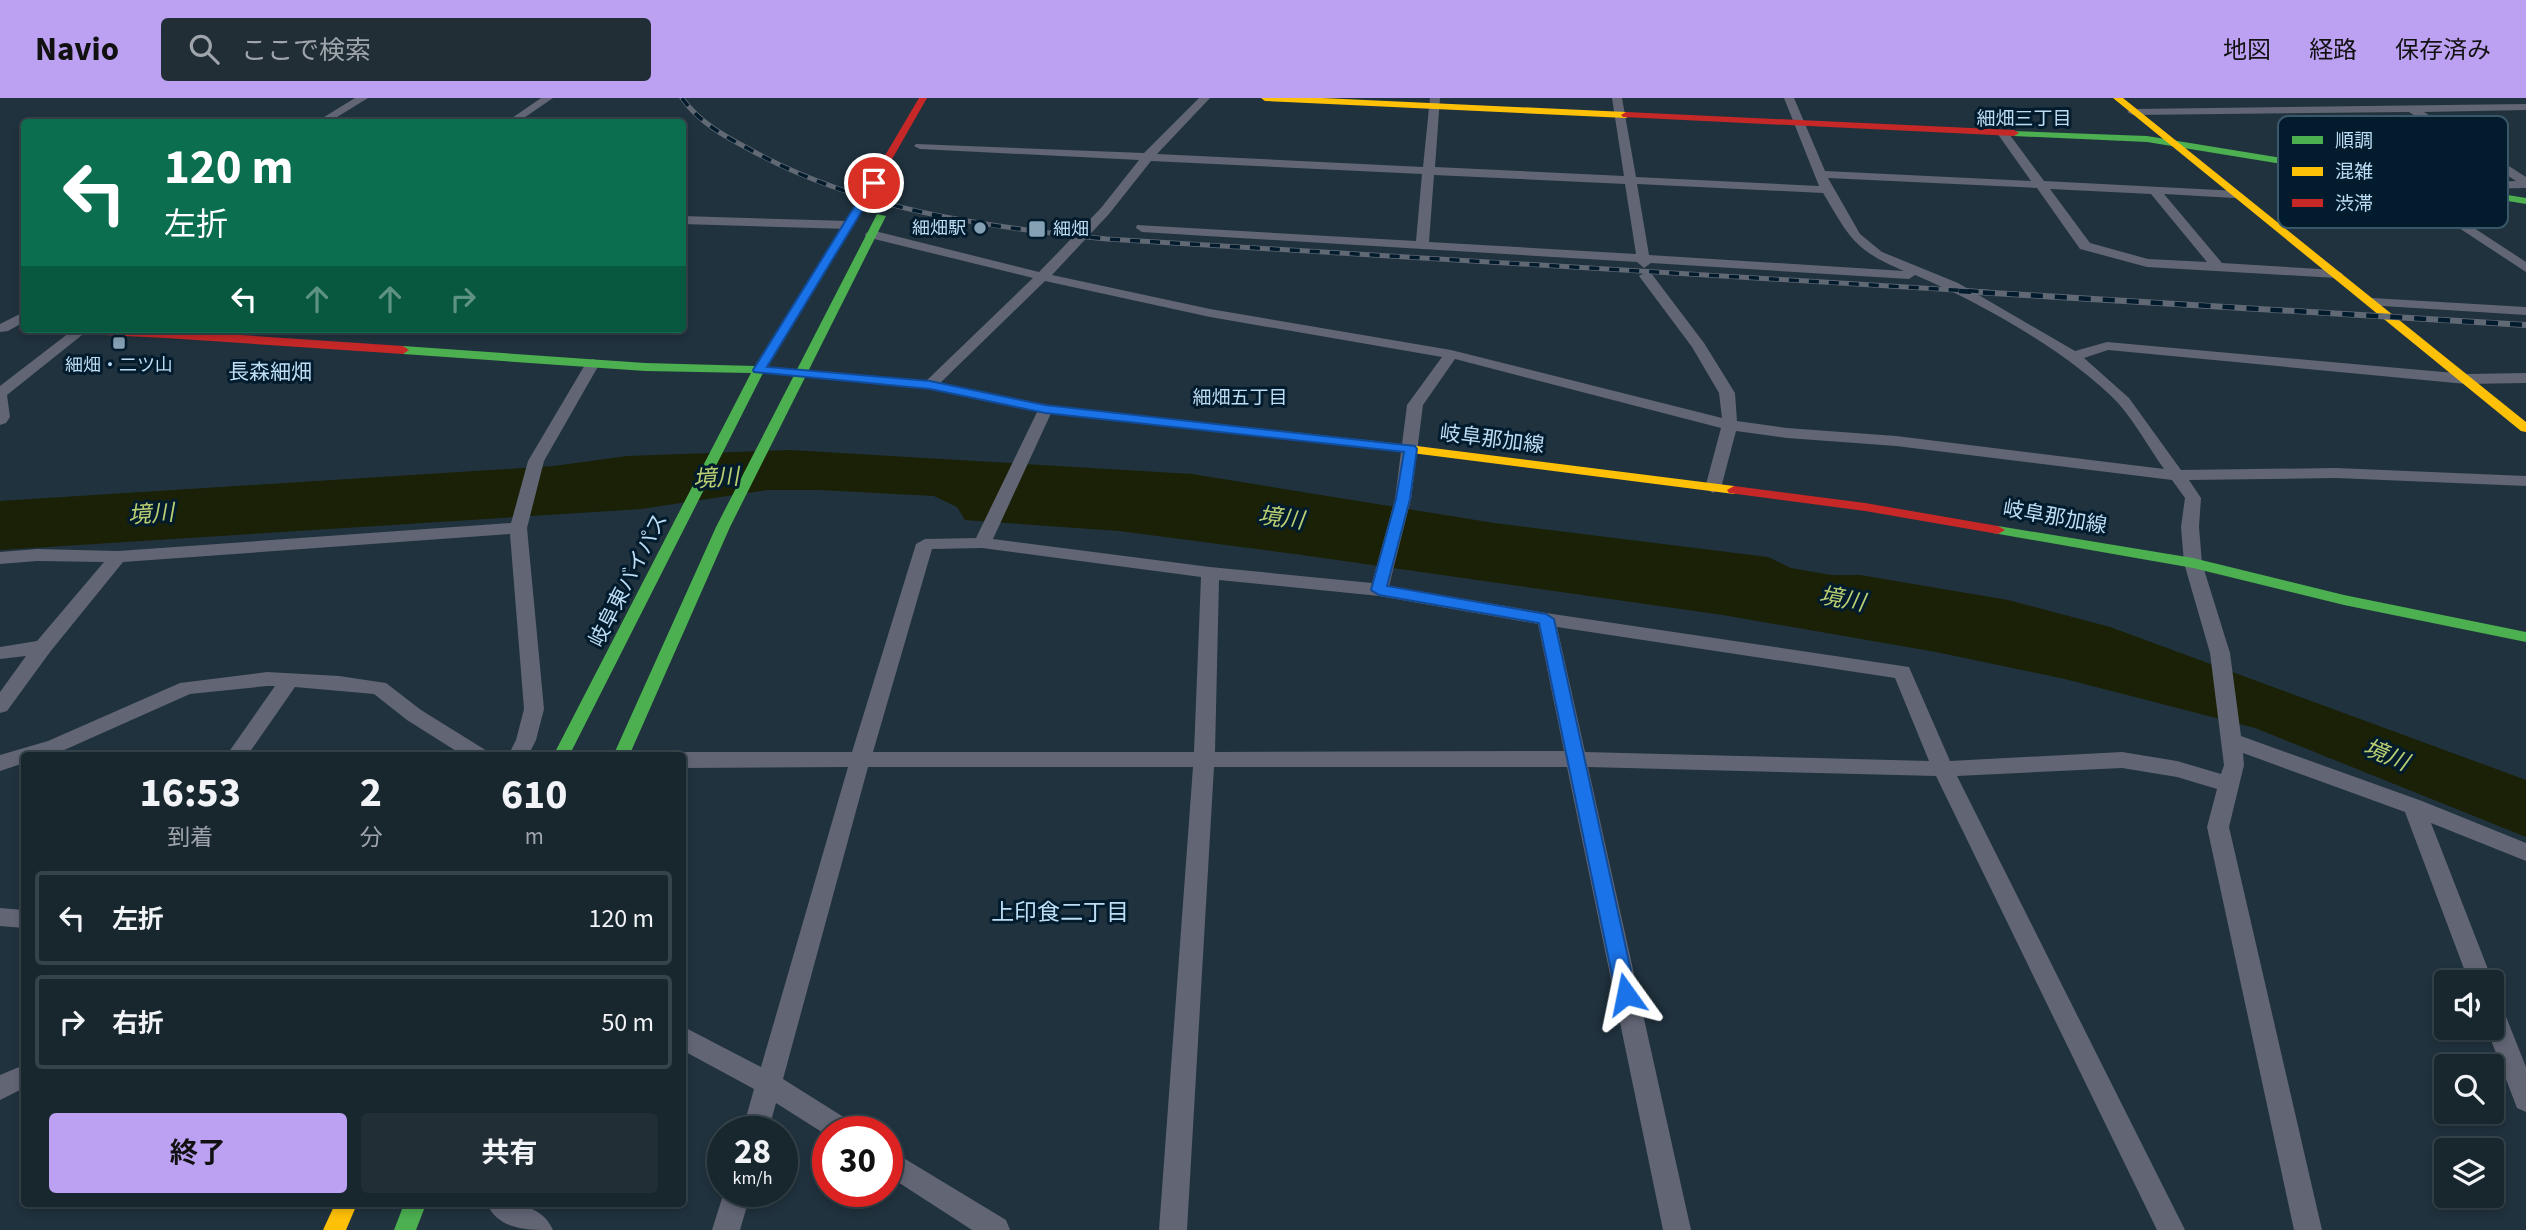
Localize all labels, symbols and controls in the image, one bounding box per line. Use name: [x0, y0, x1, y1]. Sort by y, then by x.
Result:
search box: [161, 18, 651, 81]
text: Navio: [35, 26, 119, 73]
icon: search: [185, 30, 223, 68]
text: ここで検索: [241, 32, 371, 69]
text: 地図: [2223, 33, 2271, 68]
text: 経路: [2309, 33, 2357, 68]
text: 保存済み: [2395, 33, 2491, 68]
district label: 細畑三丁目: [1976, 106, 2072, 133]
legend: [2278, 116, 2508, 228]
text: 順調: [2335, 128, 2373, 155]
text: 120 m: [164, 133, 293, 203]
icon: left: [49, 147, 140, 238]
pin: [844, 153, 904, 213]
text: 混雑: [2335, 159, 2373, 186]
icon: arrive: [855, 164, 893, 202]
text: 渋滞: [2335, 191, 2373, 218]
text: 左折: [164, 202, 228, 248]
place label: 細畑駅: [912, 216, 966, 241]
place label: 細畑: [1053, 217, 1089, 242]
marker: 細畑: [1027, 219, 1047, 239]
marker: 細畑駅: [972, 220, 988, 236]
icon: left: [225, 280, 263, 318]
icon: ahead: [298, 280, 336, 318]
icon: ahead: [371, 280, 409, 318]
icon: right: [444, 280, 482, 318]
marker: 細畑・二ツ山: [111, 335, 127, 351]
place label: 細畑・二ツ山: [65, 353, 173, 378]
district label: 長森細畑: [228, 357, 312, 387]
district label: 細畑五丁目: [1192, 385, 1288, 412]
street label: 岐阜那加線: [1438, 418, 1546, 460]
water label: 境川: [692, 460, 743, 496]
street label: 岐阜那加線: [2001, 493, 2109, 541]
water label: 境川: [127, 496, 178, 532]
water label: 境川: [1256, 499, 1309, 538]
street label: 岐阜東バイパス: [581, 508, 675, 652]
water label: 境川: [1816, 579, 1870, 620]
water label: 境川: [2358, 731, 2416, 780]
text: 16:53: [140, 763, 241, 823]
text: 2: [360, 763, 382, 823]
text: 610: [501, 765, 567, 825]
text: m: [525, 820, 544, 853]
text: 到着: [167, 821, 213, 854]
text: 分: [359, 821, 382, 854]
district label: 上印食二丁目: [991, 896, 1129, 929]
icon: left: [53, 899, 91, 937]
text: 120 m: [588, 900, 654, 937]
text: 左折: [112, 901, 164, 938]
position arrow: [1589, 957, 1663, 1031]
map controls: [2434, 970, 2504, 1208]
button: sound: [2434, 970, 2504, 1040]
icon: right: [53, 1003, 91, 1041]
text: 50 m: [601, 1004, 654, 1041]
text: 右折: [112, 1005, 164, 1042]
button: search: [2434, 1054, 2504, 1124]
button: 終了: [49, 1113, 347, 1193]
button: 共有: [361, 1113, 658, 1193]
speed limit sign: 30: [812, 1116, 903, 1207]
text: 28: [734, 1127, 771, 1177]
button: layers: [2434, 1138, 2504, 1208]
text: km/h: [733, 1166, 772, 1191]

